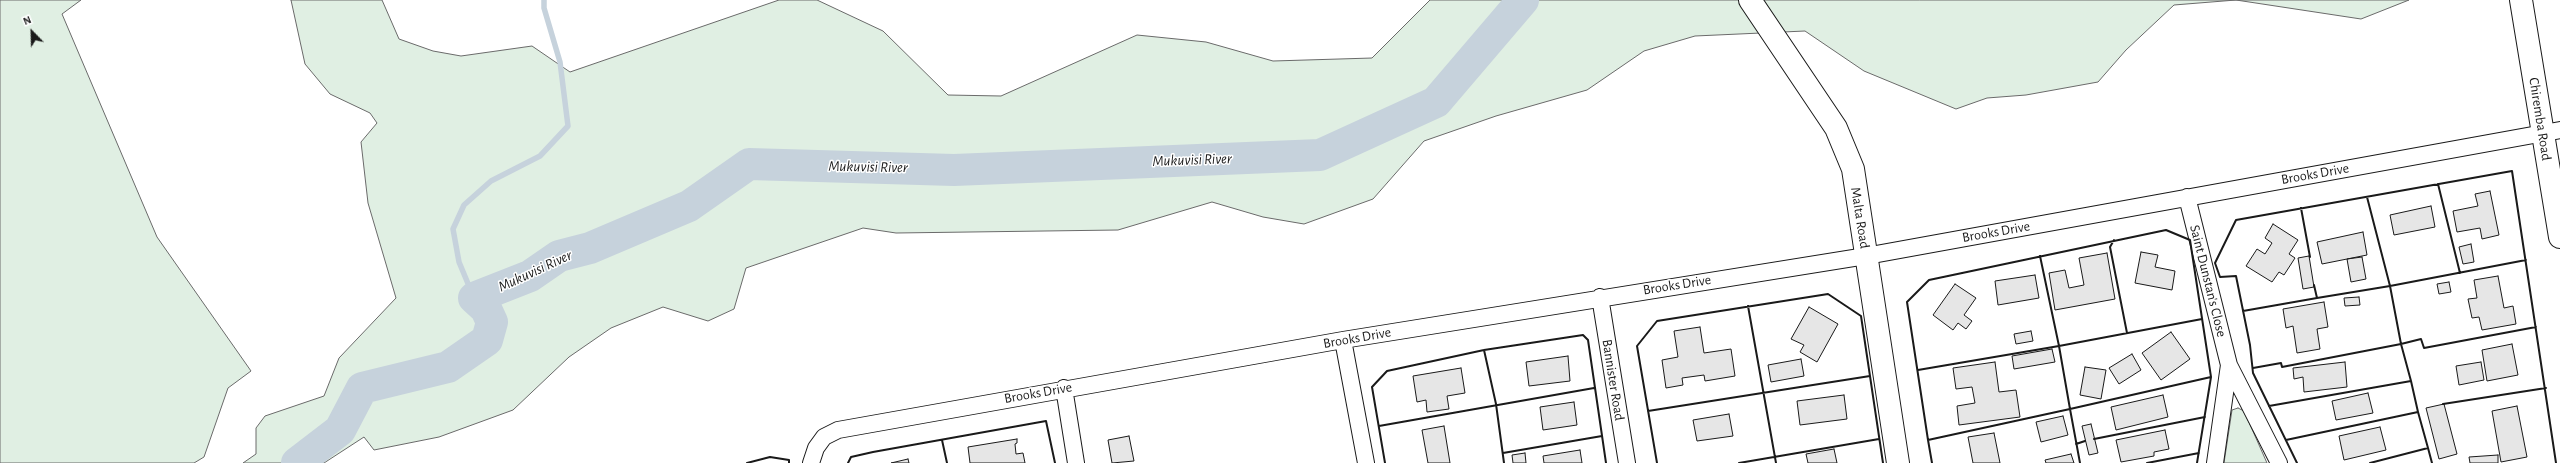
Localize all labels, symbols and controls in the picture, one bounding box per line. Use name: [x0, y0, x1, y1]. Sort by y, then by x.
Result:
north arrow: [12, 12, 52, 52]
text: N: [21, 14, 33, 27]
street label: Chiremba Road: [2525, 76, 2555, 162]
water label: Mukuvisi River: [1152, 150, 1232, 170]
water label: Mukuvisi River: [828, 157, 908, 177]
street label: Brooks Drive: [2280, 160, 2350, 188]
street label: Malta Road: [1847, 186, 1873, 250]
street label: Brooks Drive: [1961, 218, 2031, 246]
street label: Saint Dunstan's Close: [2186, 223, 2230, 339]
water label: Mukuvisi River: [495, 246, 575, 296]
street label: Brooks Drive: [1642, 271, 1712, 299]
street label: Brooks Drive: [1322, 324, 1392, 352]
street label: Bannister Road: [1598, 338, 1628, 422]
street label: Brooks Drive: [1003, 379, 1073, 407]

